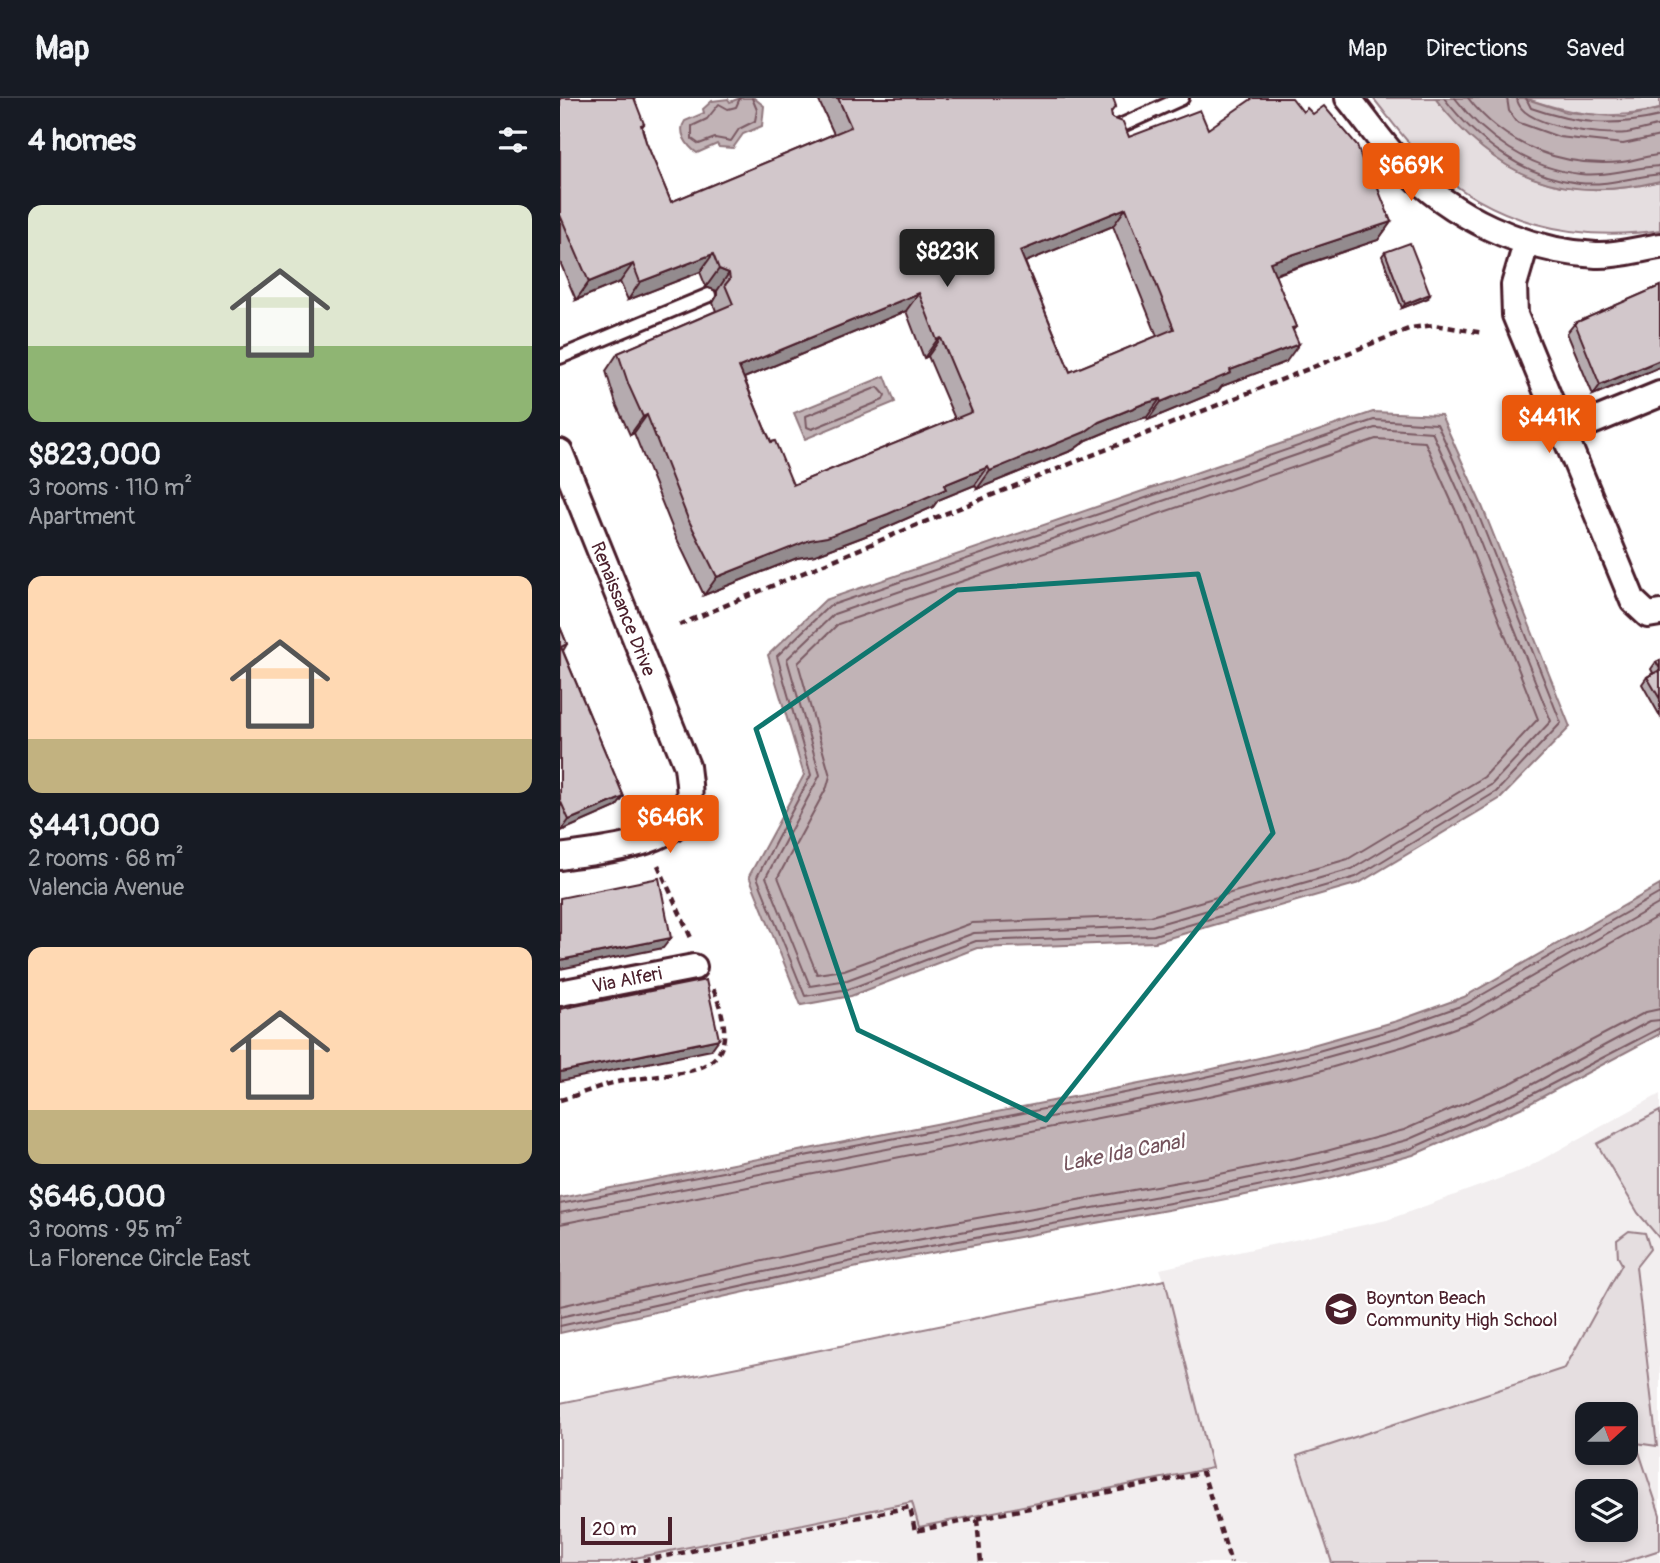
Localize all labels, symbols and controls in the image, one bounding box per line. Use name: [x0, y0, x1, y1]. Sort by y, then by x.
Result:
text: Map: [35, 28, 90, 69]
text: Map: [1348, 34, 1388, 63]
text: Directions: [1426, 34, 1527, 63]
text: Saved: [1565, 34, 1625, 63]
icon: filters: [494, 121, 532, 159]
text: 4 homes: [28, 122, 136, 159]
pin: $669K: [1362, 144, 1460, 203]
text: $669K: [1379, 151, 1443, 180]
pin: $823K: [898, 230, 996, 289]
text: $823K: [916, 237, 978, 266]
icon: home: [217, 250, 343, 376]
pin: $441K: [1500, 396, 1598, 455]
text: $441K: [1518, 403, 1580, 432]
text: $823,000: [28, 436, 161, 473]
text: 3 rooms · 110 m²: [28, 473, 192, 502]
text: Apartment: [28, 502, 135, 531]
street label: Renaissance Drive: [585, 538, 661, 680]
icon: home: [217, 621, 343, 747]
pin: $646K: [621, 796, 719, 855]
text: $646K: [637, 803, 703, 832]
text: $441,000: [28, 807, 160, 844]
text: 2 rooms · 68 m²: [28, 844, 184, 873]
text: Valencia Avenue: [28, 873, 184, 902]
street label: Via Alferi: [590, 961, 664, 999]
icon: home: [217, 992, 343, 1118]
water label: Lake Ida Canal: [1059, 1127, 1189, 1178]
text: $646,000: [28, 1178, 166, 1215]
text: 3 rooms · 95 m²: [28, 1215, 183, 1244]
text: La Florence Circle East: [28, 1244, 250, 1273]
place label: Boynton Beach Community High School: [1366, 1286, 1557, 1332]
school or university icon: Boynton Beach Community High School: [1322, 1290, 1360, 1328]
north arrow: [1575, 1402, 1638, 1465]
map controls: [1575, 1402, 1638, 1542]
button: layers: [1575, 1479, 1638, 1542]
scale bar: [581, 1514, 672, 1546]
text: 20 m: [592, 1517, 637, 1541]

